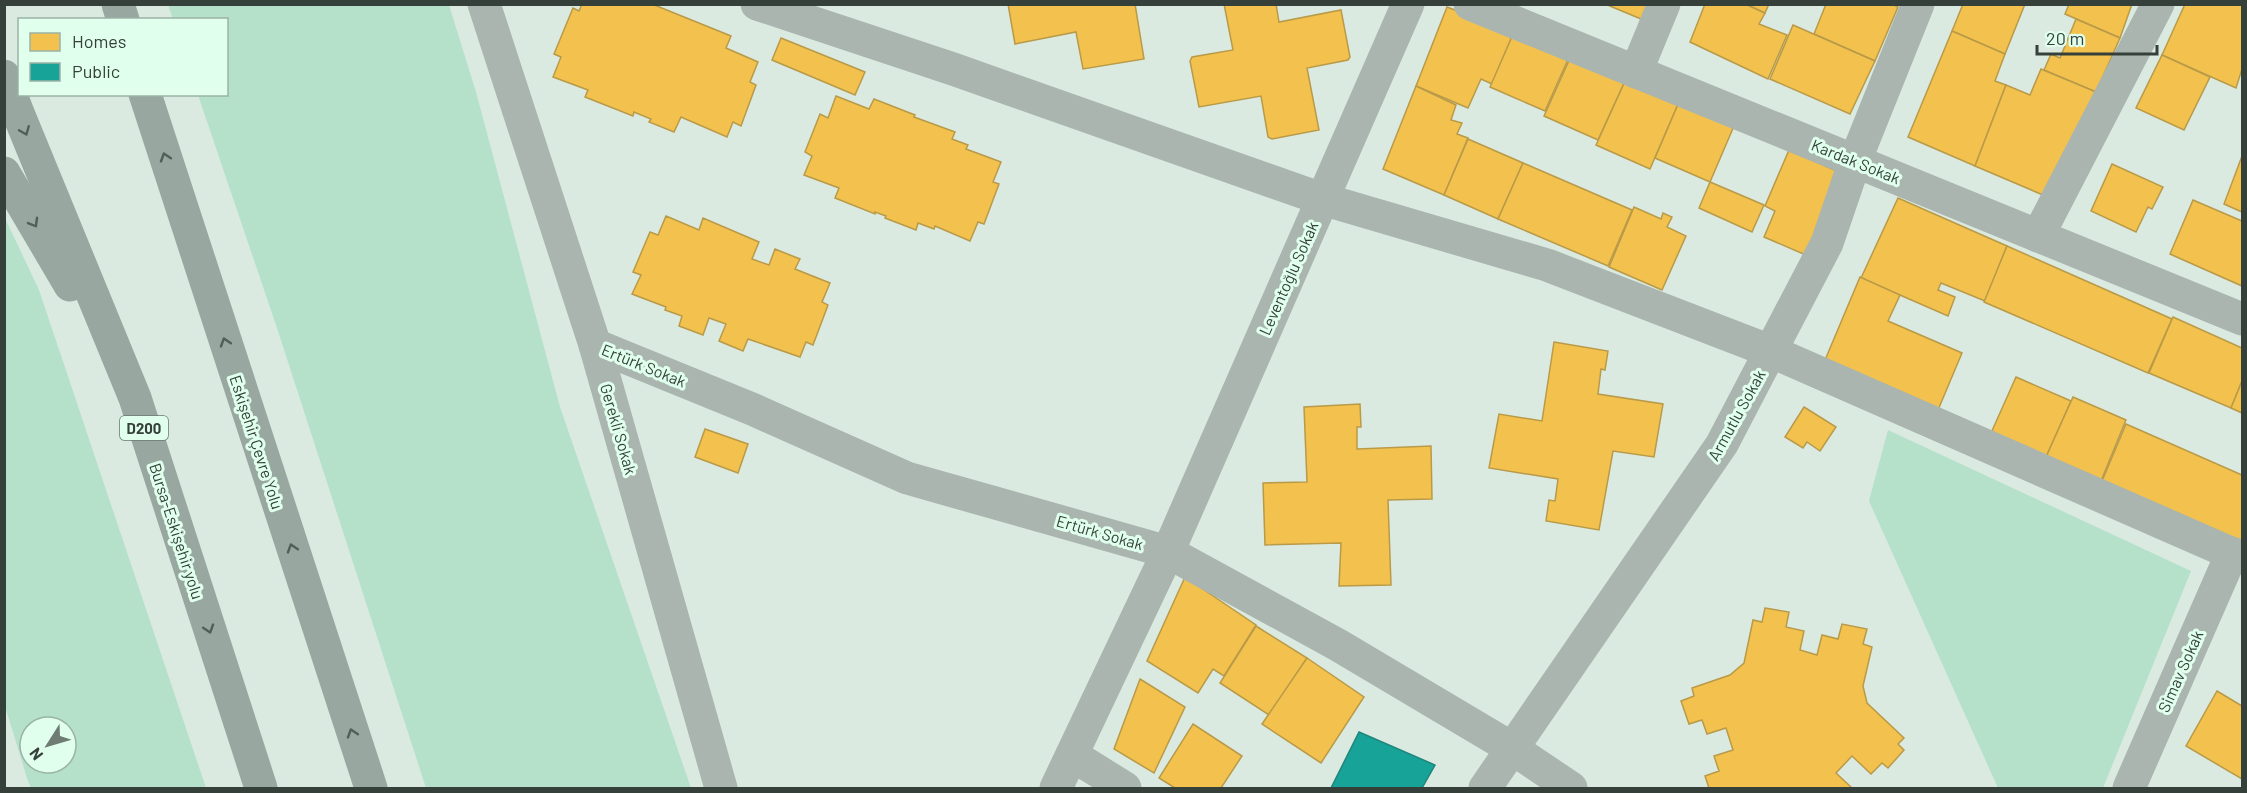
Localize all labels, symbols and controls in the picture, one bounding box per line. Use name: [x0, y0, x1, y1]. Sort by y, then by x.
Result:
legend: [18, 18, 228, 96]
scale bar: [2037, 18, 2157, 56]
text: 20 m: [2046, 27, 2084, 49]
text: Homes: [72, 30, 126, 52]
text: Public: [72, 60, 120, 82]
one-way arrow: [18, 125, 30, 136]
street label: Kardak Sokak: [1809, 135, 1903, 187]
one-way arrow: [160, 152, 172, 163]
one-way arrow: [27, 217, 38, 227]
street label: Leventoğlu Sokak: [1254, 218, 1322, 338]
one-way arrow: [220, 337, 232, 348]
street label: Ertürk Sokak: [599, 339, 689, 391]
street label: Armutlu Sokak: [1703, 366, 1769, 464]
street label: Eskişehir Çevre Yolu: [226, 373, 288, 511]
street label: Gerekli Sokak: [597, 381, 641, 477]
road number: D200: [120, 416, 168, 440]
street label: Bursa-Eskişehir yolu: [146, 461, 208, 601]
street label: Ertürk Sokak: [1054, 511, 1146, 553]
one-way arrow: [287, 543, 299, 554]
one-way arrow: [202, 623, 214, 634]
street label: Simav Sokak: [2153, 627, 2207, 715]
north arrow: [18, 715, 78, 775]
one-way arrow: [347, 728, 360, 739]
text: N: [25, 744, 46, 764]

